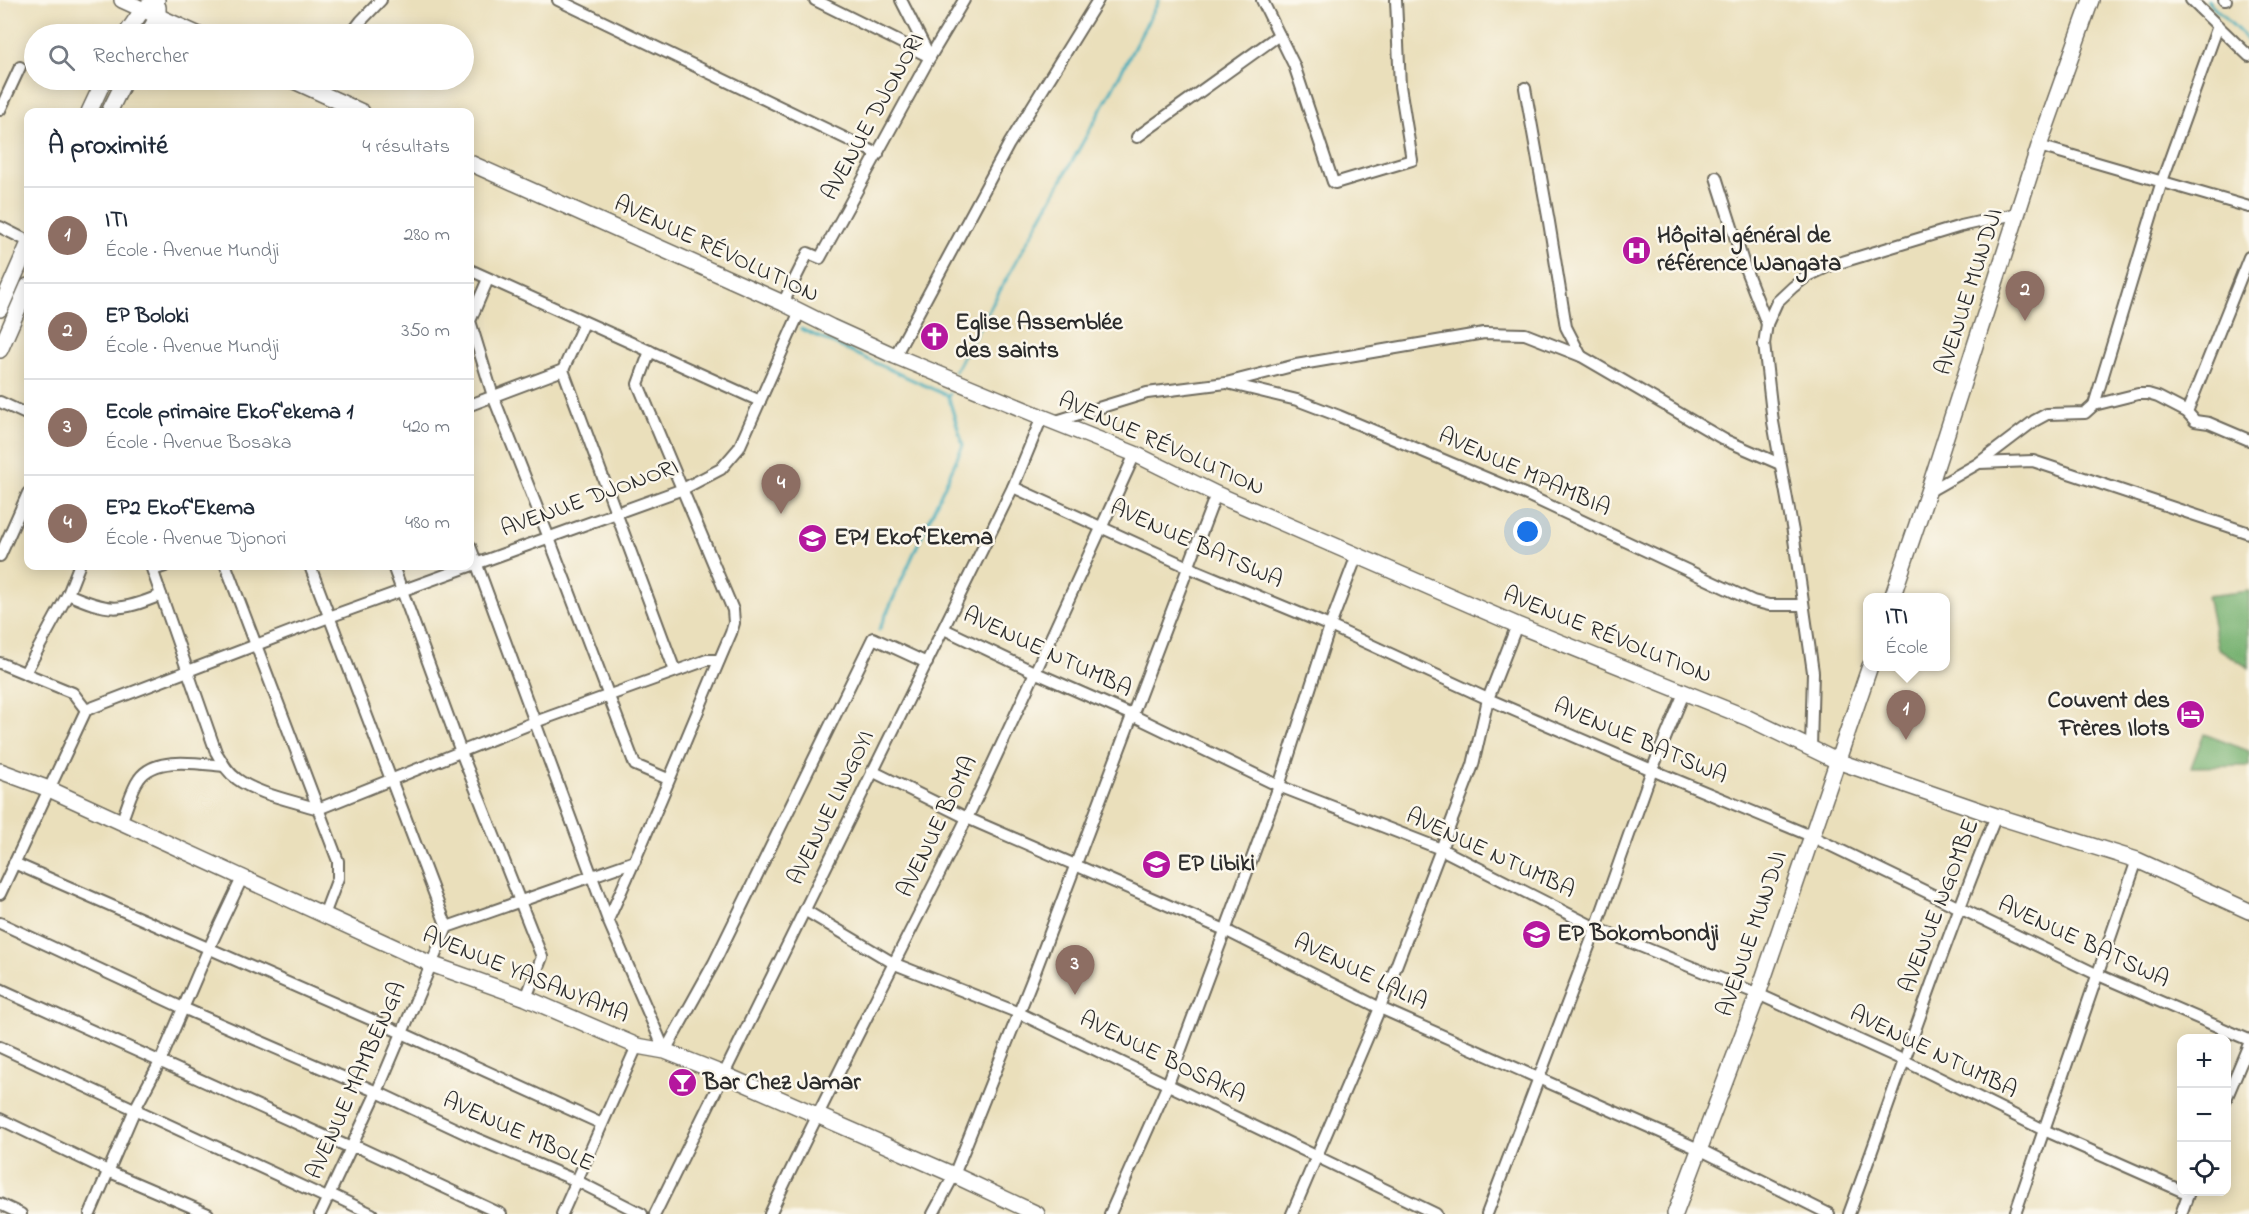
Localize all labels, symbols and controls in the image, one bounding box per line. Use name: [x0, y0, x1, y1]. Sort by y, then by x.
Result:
search box: [24, 24, 474, 90]
street label: AVENUE DJONORI: [813, 27, 935, 207]
icon: search: [45, 41, 78, 74]
text: Rechercher: [93, 41, 189, 73]
text: À proximité: [48, 128, 168, 166]
text: 4 résultats: [362, 133, 450, 162]
street label: AVENUE RÉVOLUTION: [608, 187, 824, 313]
street label: AVENUE MUNDJI: [1927, 204, 2013, 380]
text: ITI: [105, 205, 128, 237]
place label: Hôpital général de référence Wangata: [1657, 219, 1841, 283]
text: 1: [64, 221, 71, 250]
text: 280 m: [403, 221, 450, 250]
hospital icon: Hôpital général de référence Wangata: [1620, 234, 1652, 266]
text: École · Avenue Mundji: [105, 237, 279, 266]
pin: 2: [2006, 272, 2044, 321]
text: EP Boloki: [105, 301, 189, 333]
place label: Eglise Assemblée des saints: [955, 306, 1124, 369]
text: 2: [63, 317, 72, 346]
text: 350 m: [401, 317, 450, 346]
church icon: Eglise Assemblée des saints: [918, 321, 950, 353]
text: École · Avenue Mundji: [105, 333, 279, 362]
street label: AVENUE RÉVOLUTION: [1052, 384, 1270, 506]
text: Ecole primaire Ekof'ekema 1: [105, 397, 353, 429]
text: 3: [63, 413, 72, 442]
text: 420 m: [403, 413, 450, 442]
street label: AVENUE MPAMBIA: [1432, 419, 1616, 527]
text: École · Avenue Bosaka: [105, 429, 292, 458]
street label: AVENUE DJONORI: [496, 451, 684, 547]
pin: 4: [762, 464, 800, 514]
street label: AVENUE BATSWA: [1104, 491, 1288, 599]
text: EP2 Ekof'Ekema: [105, 493, 255, 525]
text: 4: [63, 509, 72, 538]
text: 480 m: [405, 509, 450, 538]
your location: [1513, 517, 1542, 546]
place label: EP1 Ekof'Ekema: [834, 521, 993, 556]
school or university icon: EP1 Ekof'Ekema: [797, 522, 829, 554]
text: École · Avenue Djonori: [105, 525, 286, 554]
street label: AVENUE RÉVOLUTION: [1497, 578, 1717, 694]
popup: [1863, 593, 1950, 671]
street label: AVENUE NTUMBA: [957, 598, 1137, 708]
text: ITI: [1885, 602, 1908, 634]
text: École: [1885, 634, 1928, 663]
place label: Couvent des Frères Ilots: [2048, 684, 2170, 747]
street label: AVENUE BATSWA: [1548, 690, 1732, 794]
pin: 1: [1886, 690, 1926, 740]
hotel icon: Couvent des Frères Ilots: [2175, 699, 2207, 731]
street label: AVENUE LINGOYI: [779, 725, 885, 891]
street label: AVENUE BOMA: [889, 750, 987, 904]
street label: AVENUE NTUMBA: [1400, 799, 1580, 909]
street label: AVENUE NGOMBE: [1891, 814, 1989, 998]
street label: AVENUE MUNDJI: [1708, 846, 1798, 1022]
place label: EP Libiki: [1177, 847, 1255, 882]
school or university icon: EP Libiki: [1140, 848, 1172, 880]
street label: AVENUE BATSWA: [1991, 888, 2175, 998]
place label: EP Bokombondji: [1557, 917, 1719, 952]
school or university icon: EP Bokombondji: [1520, 918, 1552, 950]
street label: AVENUE YASANYAMA: [417, 919, 633, 1033]
street label: AVENUE LALIA: [1287, 925, 1433, 1021]
pin: 3: [1056, 946, 1094, 995]
street label: AVENUE MAMBENGA: [298, 977, 416, 1185]
street label: AVENUE NTUMBA: [1843, 997, 2023, 1109]
street label: AVENUE BOSAKA: [1073, 1003, 1251, 1113]
map controls: [2177, 1034, 2231, 1196]
button: +: [2177, 1034, 2231, 1088]
place label: Bar Chez Jamar: [702, 1066, 861, 1101]
bar icon: Bar Chez Jamar: [666, 1067, 698, 1099]
street label: AVENUE MBOLE: [437, 1084, 599, 1182]
button: −: [2177, 1088, 2231, 1142]
button: locate: [2177, 1142, 2231, 1196]

